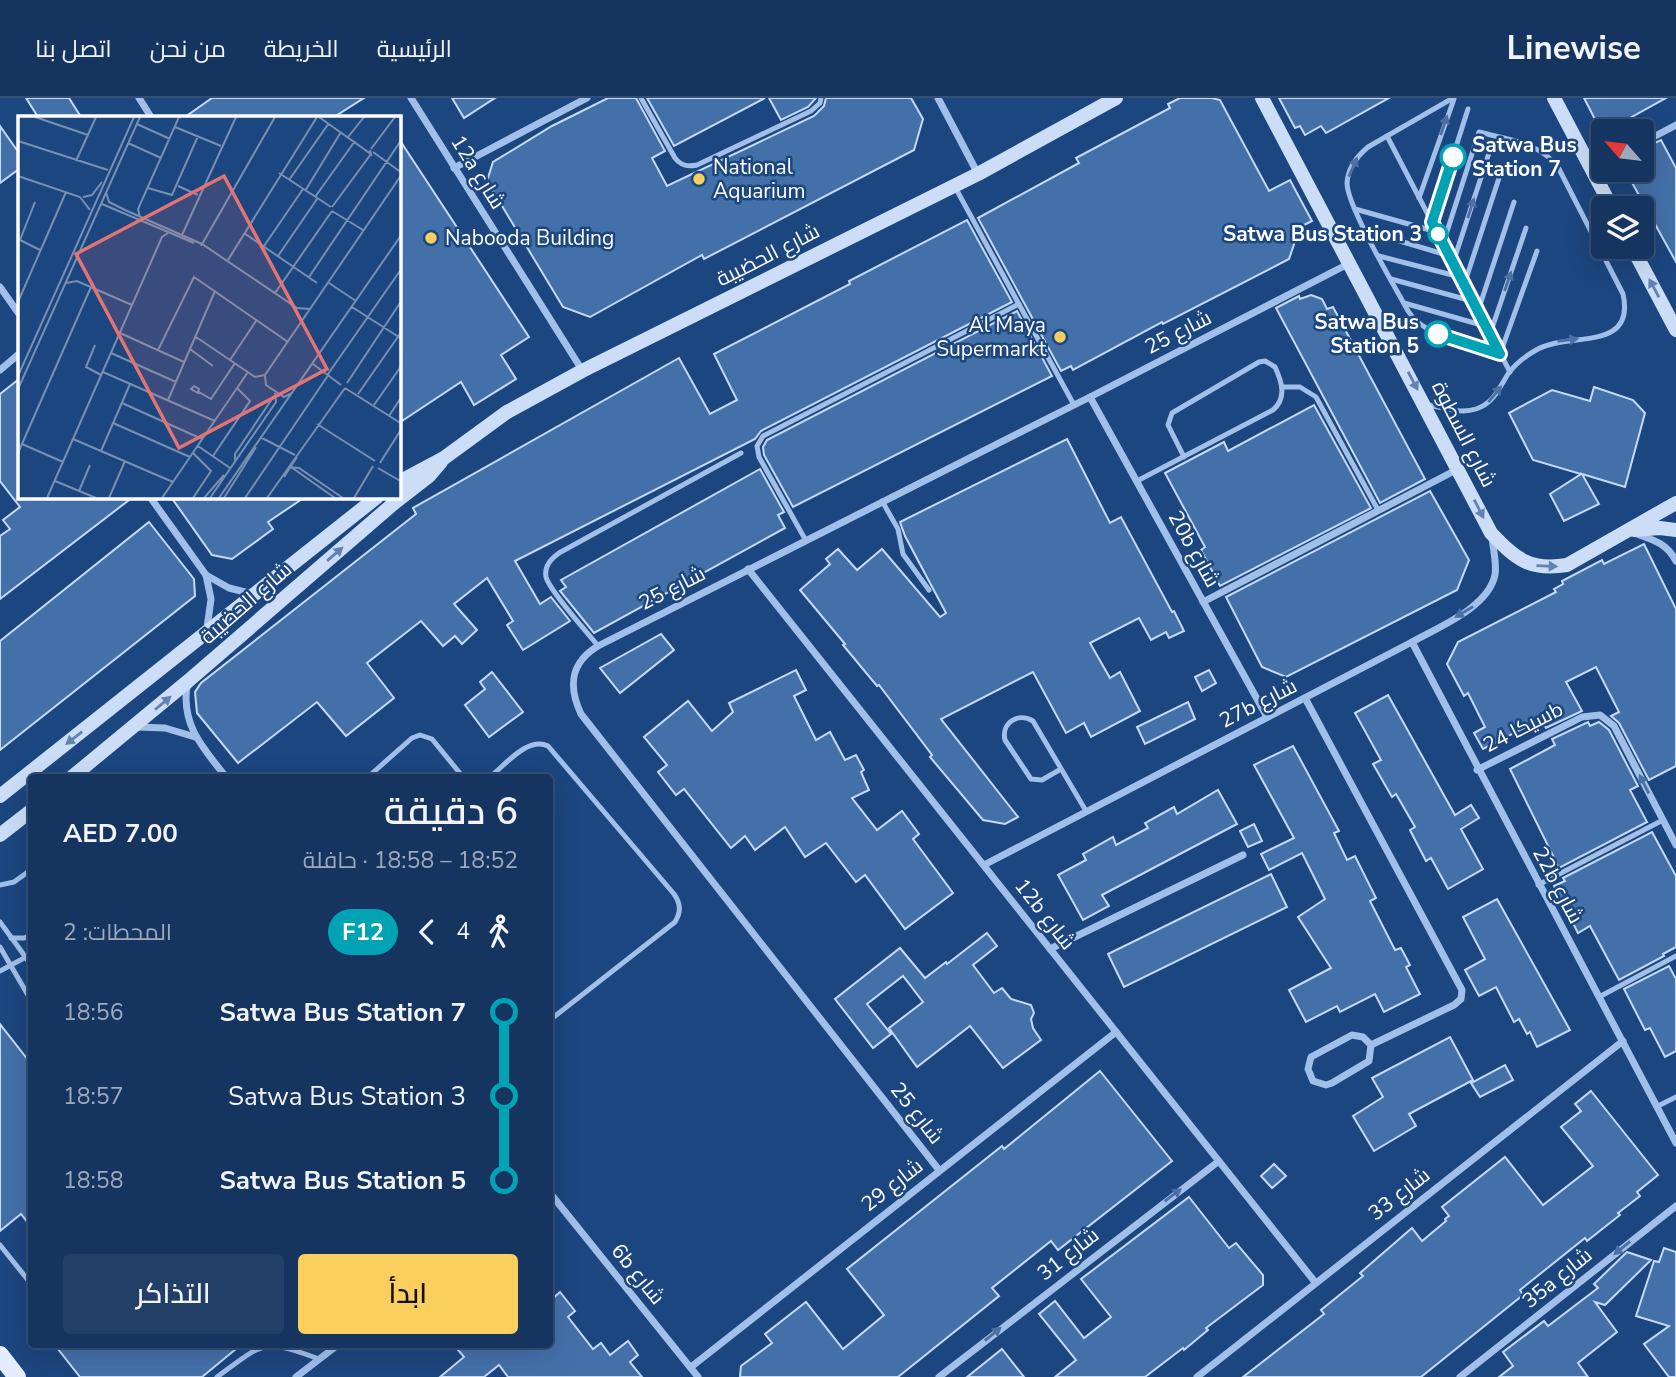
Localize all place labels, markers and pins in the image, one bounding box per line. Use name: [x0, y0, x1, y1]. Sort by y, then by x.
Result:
place label: Satwa Bus Station 7: [1472, 131, 1577, 183]
marker: Satwa Bus Station 7: [1440, 144, 1466, 170]
place label: National Aquarium: [713, 153, 806, 205]
marker: National Aquarium: [691, 171, 707, 187]
place label: Satwa Bus Station 3: [1223, 220, 1422, 248]
place label: Nabooda Building: [445, 224, 614, 252]
marker: Satwa Bus Station 3: [1428, 224, 1448, 244]
marker: Nabooda Building: [423, 230, 439, 246]
place label: Satwa Bus Station 5: [1314, 308, 1419, 360]
place label: Al Maya Supermarkt: [936, 311, 1047, 363]
marker: Satwa Bus Station 5: [1425, 321, 1451, 347]
marker: Al Maya Supermarkt: [1052, 329, 1068, 345]

